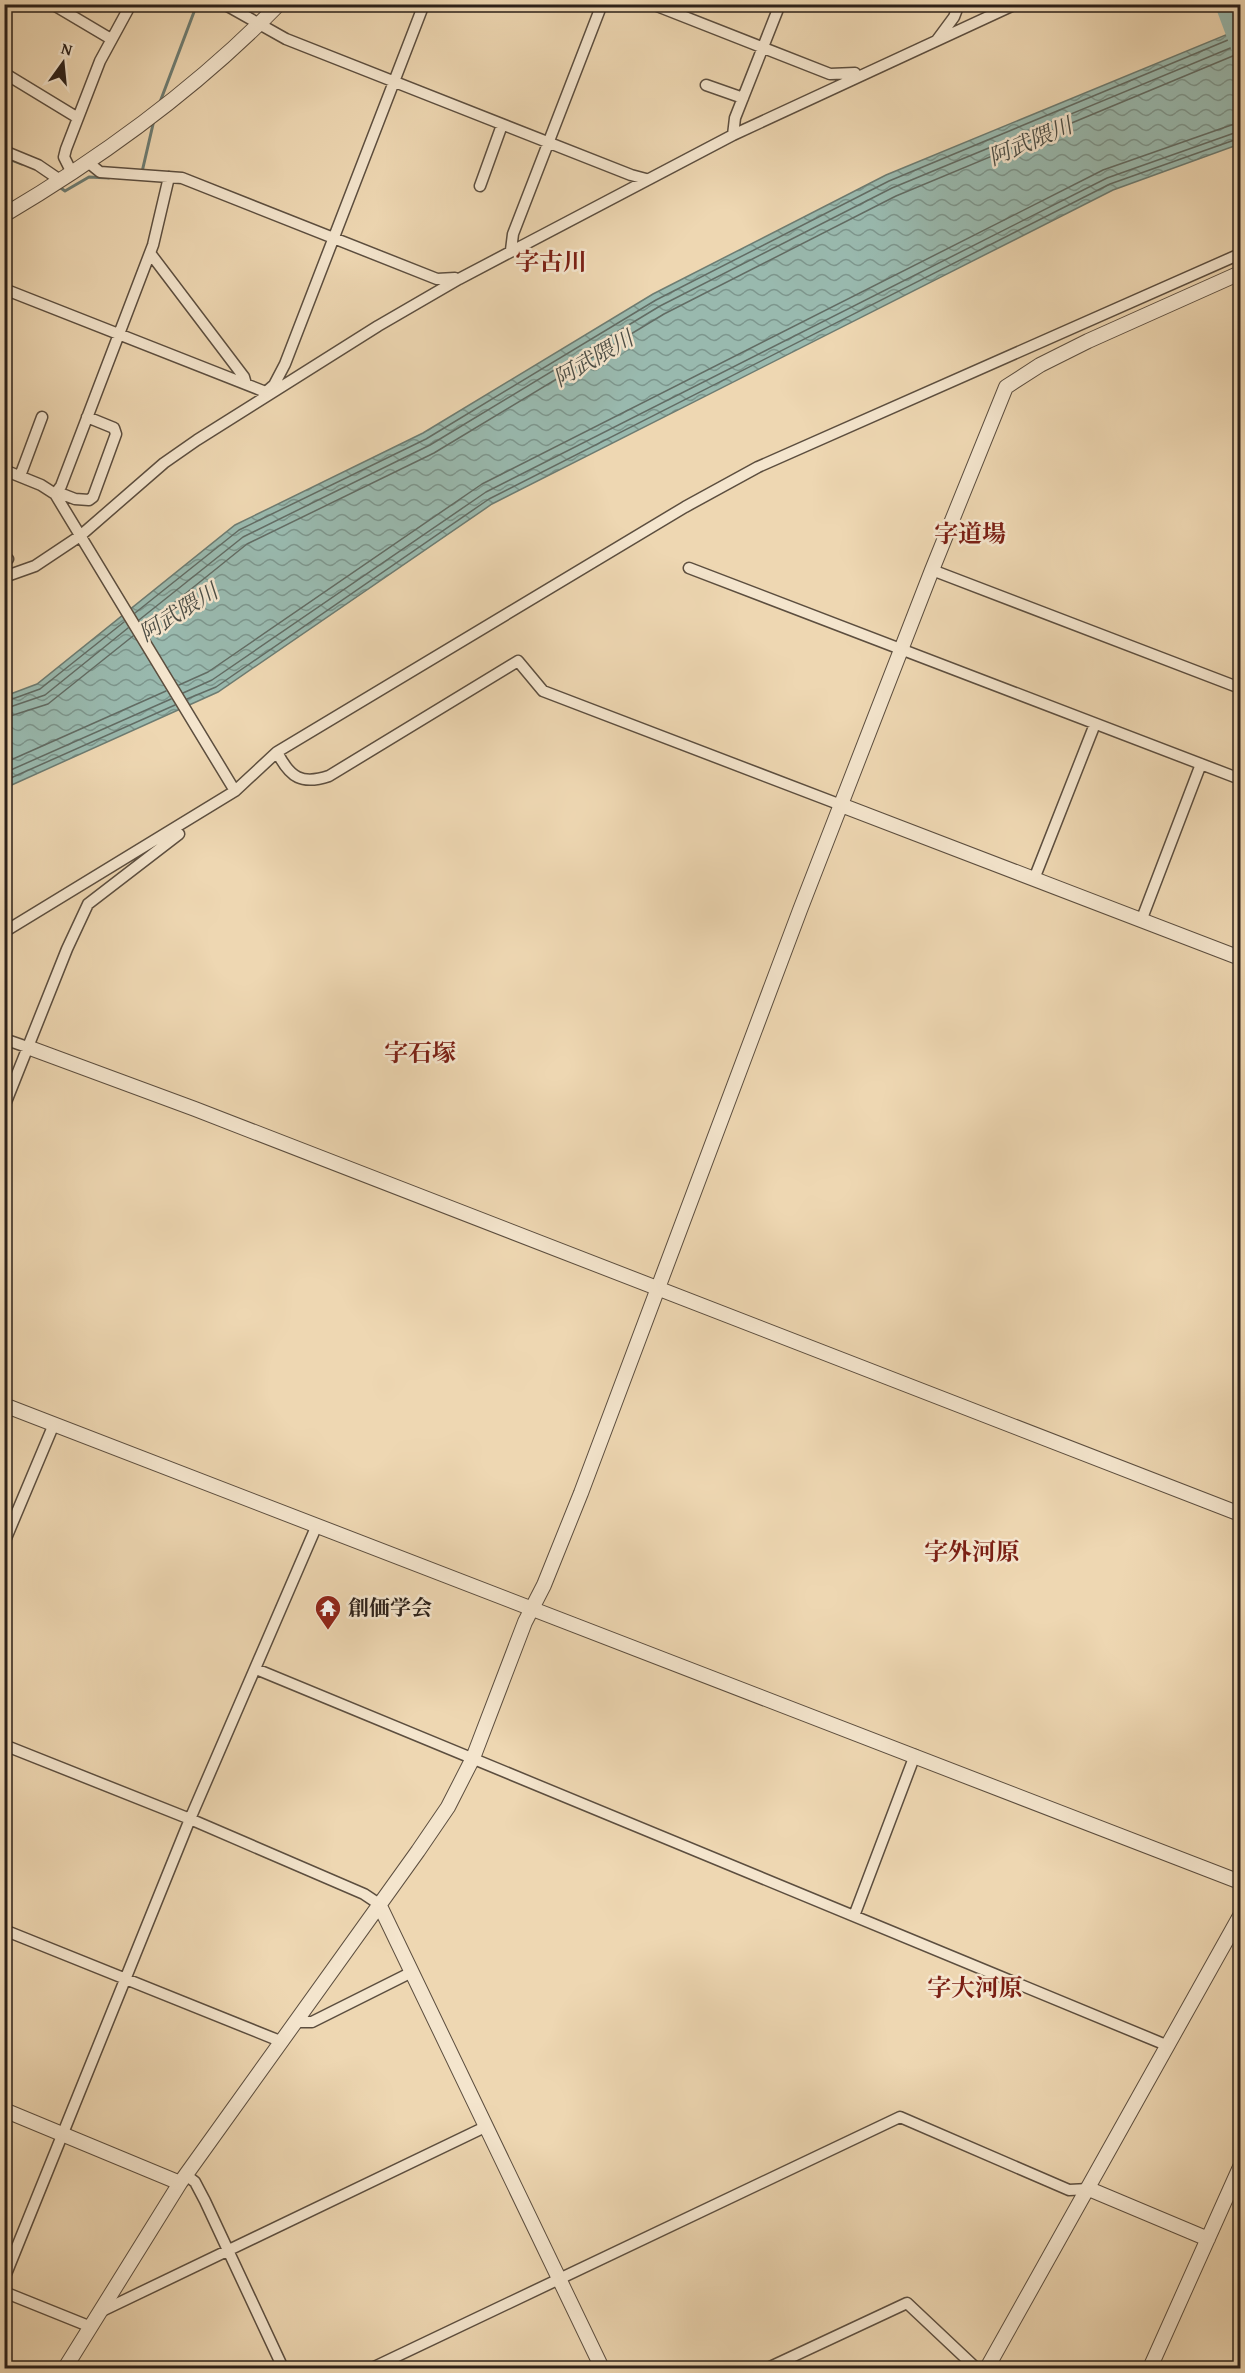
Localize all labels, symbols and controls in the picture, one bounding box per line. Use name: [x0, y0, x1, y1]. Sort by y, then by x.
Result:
north arrow: [33, 33, 93, 93]
text: N: [59, 36, 75, 62]
water label: 阿武隈川: [983, 108, 1079, 173]
district label: 字古川: [515, 244, 587, 279]
water label: 阿武隈川: [547, 321, 641, 394]
district label: 字道場: [934, 516, 1006, 551]
water label: 阿武隈川: [132, 574, 225, 649]
district label: 字石塚: [384, 1035, 456, 1070]
district label: 字外河原: [924, 1534, 1020, 1569]
place label: 創価学会: [348, 1592, 432, 1623]
temple icon: 創価学会: [313, 1593, 343, 1631]
district label: 字大河原: [927, 1970, 1023, 2005]

